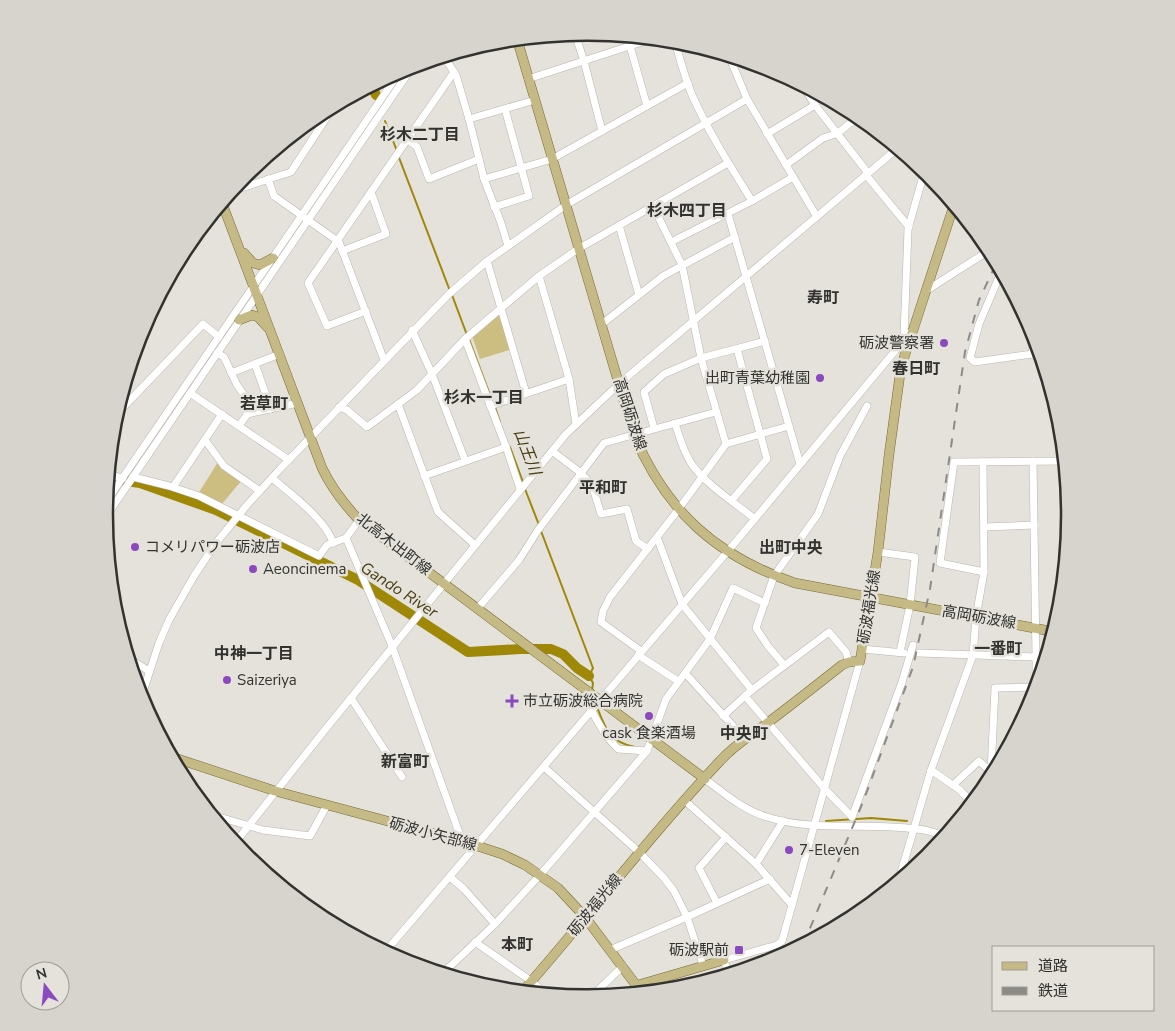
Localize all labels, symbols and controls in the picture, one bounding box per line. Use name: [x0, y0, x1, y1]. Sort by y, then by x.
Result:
district label: 杉木二丁目: [380, 124, 460, 146]
district label: 杉木四丁目: [647, 200, 727, 222]
district label: 寿町: [807, 287, 839, 309]
place label: 砺波警察署: [859, 333, 934, 353]
marker: 砺波警察署: [938, 337, 950, 349]
district label: 春日町: [892, 358, 940, 380]
place label: 出町青葉幼稚園: [705, 368, 810, 388]
marker: 出町青葉幼稚園: [814, 372, 826, 384]
street label: 高岡砺波線: [609, 375, 651, 453]
district label: 杉木一丁目: [444, 387, 524, 409]
district label: 若草町: [240, 393, 288, 415]
water label: 山王川: [508, 426, 547, 480]
district label: 平和町: [579, 477, 627, 499]
street label: 北高木出町線: [352, 508, 436, 580]
place label: コメリパワー砺波店: [145, 537, 280, 557]
district label: 出町中央: [759, 537, 823, 559]
marker: コメリパワー砺波店: [129, 541, 141, 553]
water label: Gando River: [356, 557, 443, 624]
place label: Aeoncinema: [263, 559, 346, 579]
marker: Aeoncinema: [247, 563, 259, 575]
street label: 砺波福光線: [853, 568, 885, 646]
street label: 高岡砺波線: [940, 601, 1018, 633]
district label: 一番町: [974, 638, 1022, 660]
district label: 中神一丁目: [214, 643, 294, 665]
place label: Saizeriya: [237, 670, 297, 690]
marker: Saizeriya: [221, 674, 233, 686]
place label: 市立砺波総合病院: [523, 691, 643, 711]
marker: 市立砺波総合病院: [505, 694, 519, 708]
marker: cask 食楽酒場: [643, 710, 655, 722]
place label: cask 食楽酒場: [602, 723, 696, 743]
district label: 中央町: [720, 723, 768, 745]
district label: 新富町: [381, 751, 429, 773]
street label: 砺波小矢部線: [387, 813, 479, 855]
place label: 7-Eleven: [799, 840, 859, 860]
marker: 7-Eleven: [783, 844, 795, 856]
street label: 砺波福光線: [564, 870, 626, 940]
district label: 本町: [501, 934, 533, 956]
place label: 砺波駅前: [669, 940, 729, 960]
marker: 砺波駅前: [733, 944, 745, 956]
legend: [992, 946, 1155, 1011]
text: 道路: [1038, 956, 1068, 976]
north arrow: [20, 961, 70, 1011]
text: N: [34, 963, 49, 985]
text: 鉄道: [1038, 981, 1068, 1001]

